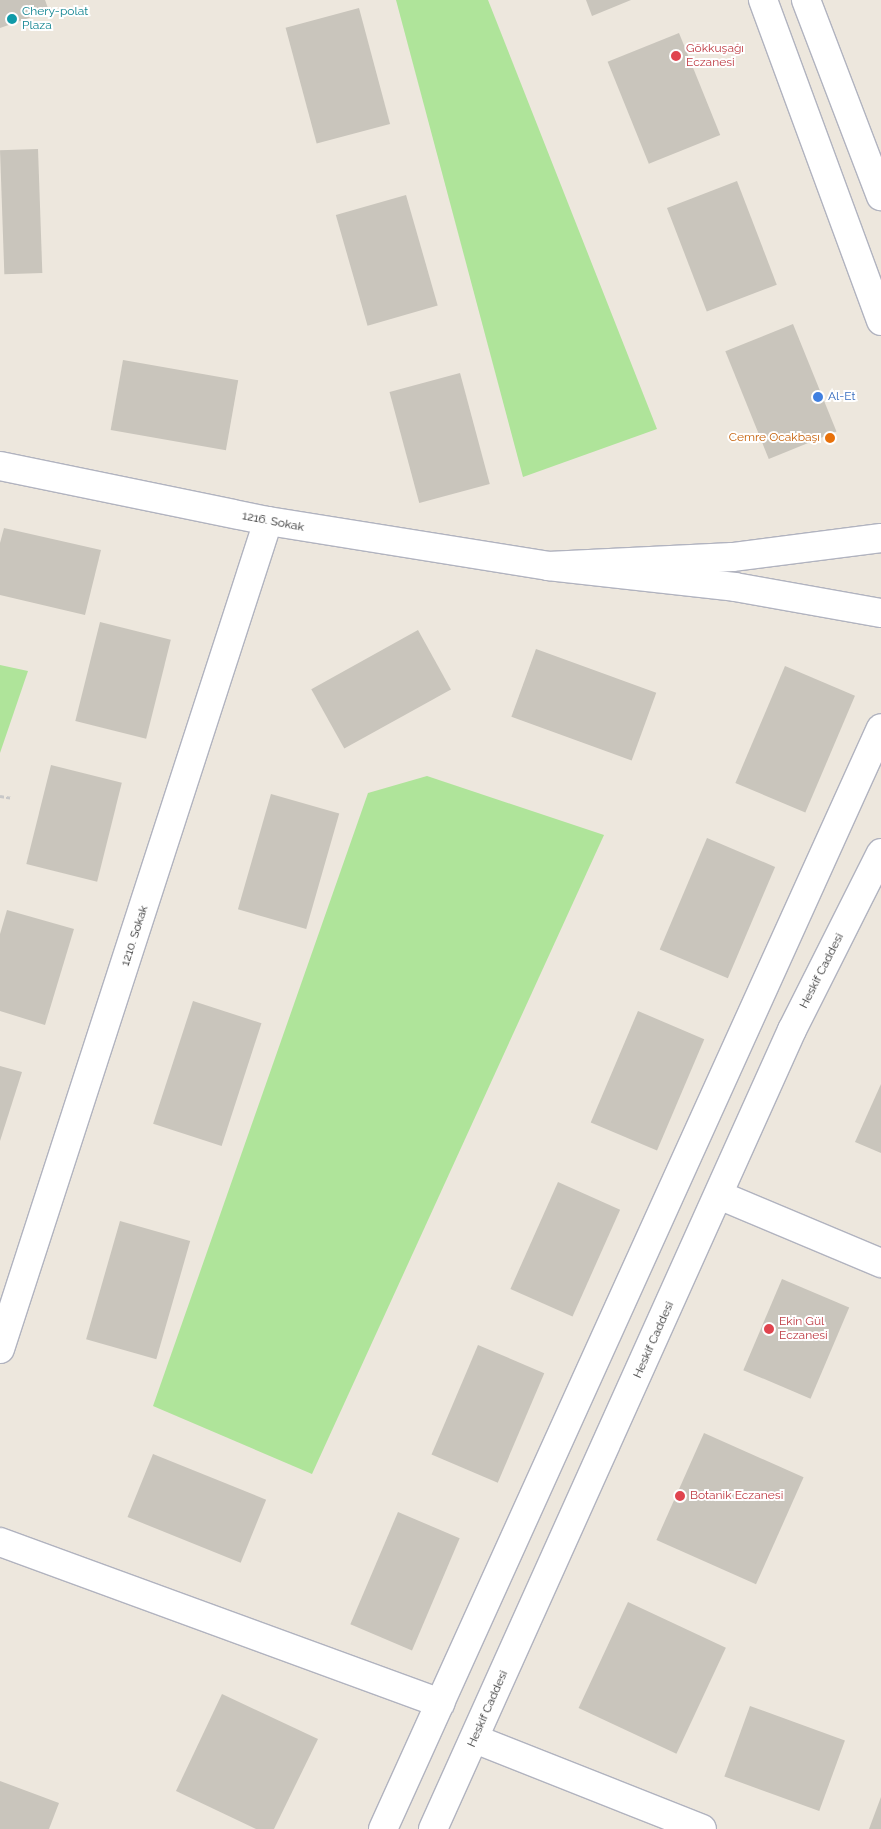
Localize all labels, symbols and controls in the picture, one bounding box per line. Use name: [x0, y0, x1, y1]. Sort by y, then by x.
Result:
place label: Chery-polat Plaza: [22, 5, 88, 33]
marker: Chery-polat Plaza: [6, 13, 18, 25]
place label: Gökkuşağı Eczanesi: [686, 42, 744, 70]
marker: Gökkuşağı Eczanesi: [670, 50, 682, 62]
place label: Al-Et: [828, 390, 855, 404]
marker: Al-Et: [812, 391, 824, 403]
place label: Cemre Ocakbaşı: [729, 431, 820, 445]
marker: Cemre Ocakbaşı: [824, 432, 836, 444]
street label: 1216. Sokak: [241, 509, 305, 535]
street label: 1210. Sokak: [118, 904, 152, 968]
street label: Heskif Caddesi: [797, 931, 847, 1011]
street label: Heskif Caddesi: [631, 1299, 677, 1381]
place label: Ekin Gül Eczanesi: [779, 1315, 828, 1343]
marker: Ekin Gül Eczanesi: [763, 1323, 775, 1335]
place label: Botanik Eczanesi: [690, 1489, 783, 1503]
marker: Botanik Eczanesi: [674, 1490, 686, 1502]
street label: Heskif Caddesi: [465, 1668, 511, 1750]

